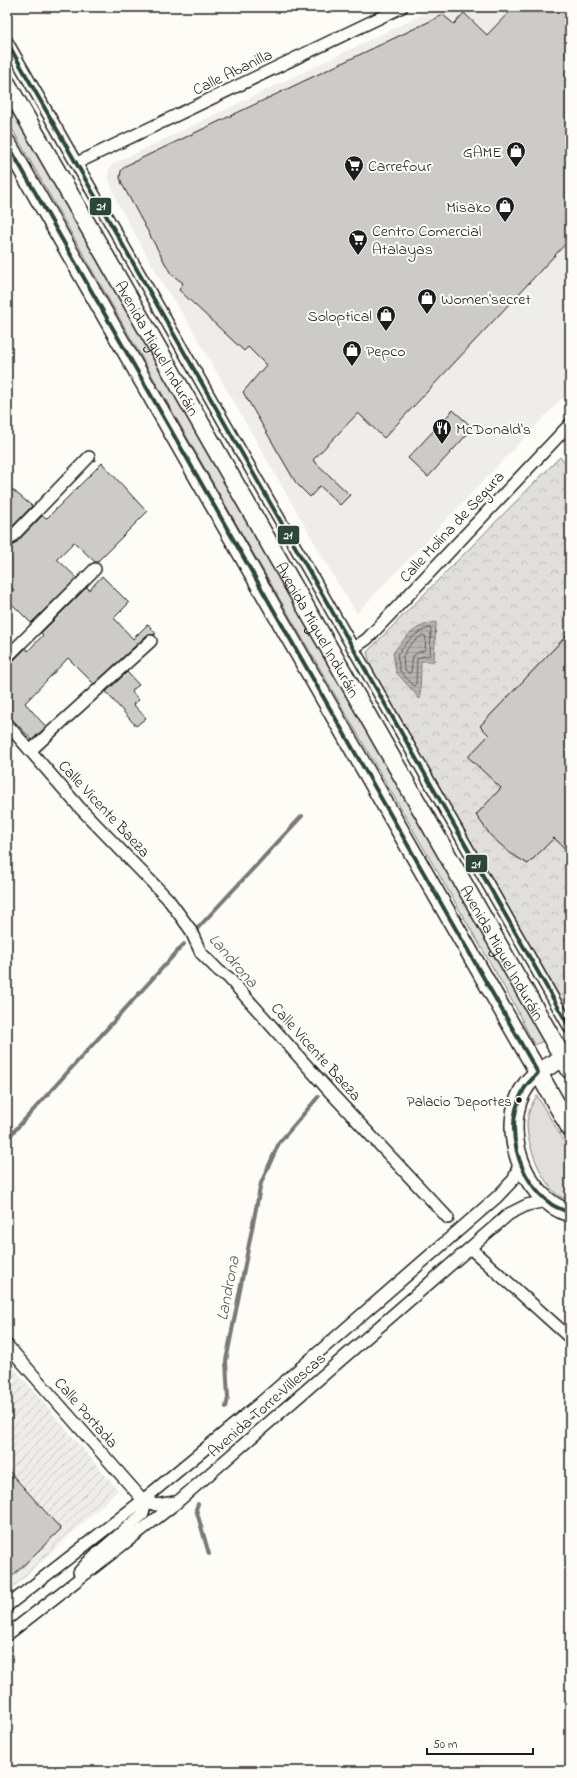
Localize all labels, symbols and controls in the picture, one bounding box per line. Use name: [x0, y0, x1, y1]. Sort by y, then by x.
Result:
street label: Calle Abanilla: [189, 43, 277, 102]
shop icon: GAME: [505, 140, 527, 168]
place label: GAME: [463, 141, 502, 165]
supermarket icon: Carrefour: [343, 154, 365, 182]
place label: Carrefour: [368, 155, 431, 179]
shop icon: Misako: [494, 195, 516, 223]
place label: Misako: [446, 196, 491, 220]
line badge: 21: [89, 197, 112, 216]
text: 21: [96, 199, 106, 215]
place label: Centro Comercial Atalayas: [372, 220, 482, 262]
supermarket icon: Centro Comercial Atalayas: [347, 228, 369, 256]
street label: Avenida Miguel Induráin: [108, 277, 204, 421]
shop icon: Women'secret: [416, 287, 438, 315]
place label: Women'secret: [441, 288, 531, 312]
shop icon: Soloptical: [375, 304, 397, 332]
place label: Soloptical: [307, 305, 372, 329]
shop icon: Pepco: [341, 339, 363, 367]
place label: Pepco: [366, 340, 406, 364]
restaurant icon: McDonald's: [431, 417, 453, 445]
place label: McDonald's: [456, 418, 531, 442]
street label: Calle Molina de Segura: [394, 466, 511, 589]
line badge: 21: [277, 525, 300, 545]
text: 21: [283, 528, 293, 544]
street label: Avenida Miguel Induráin: [268, 558, 365, 703]
street label: Calle Vicente Baeza: [52, 755, 155, 864]
line badge: 21: [465, 854, 488, 873]
text: 21: [471, 857, 481, 873]
street label: Avenida Miguel Induráin: [453, 881, 549, 1026]
water label: Landrona: [202, 928, 264, 994]
street label: Calle Vicente Baeza: [265, 998, 367, 1107]
place label: Palacio Deportes: [407, 1091, 512, 1113]
marker: Palacio Deportes: [514, 1095, 524, 1105]
water label: Landrona: [210, 1253, 247, 1323]
street label: Avenida Torre Villescas: [203, 1347, 332, 1464]
street label: Calle Portada: [48, 1373, 123, 1454]
scale bar: [427, 1730, 533, 1756]
text: 50 m: [433, 1736, 457, 1754]

